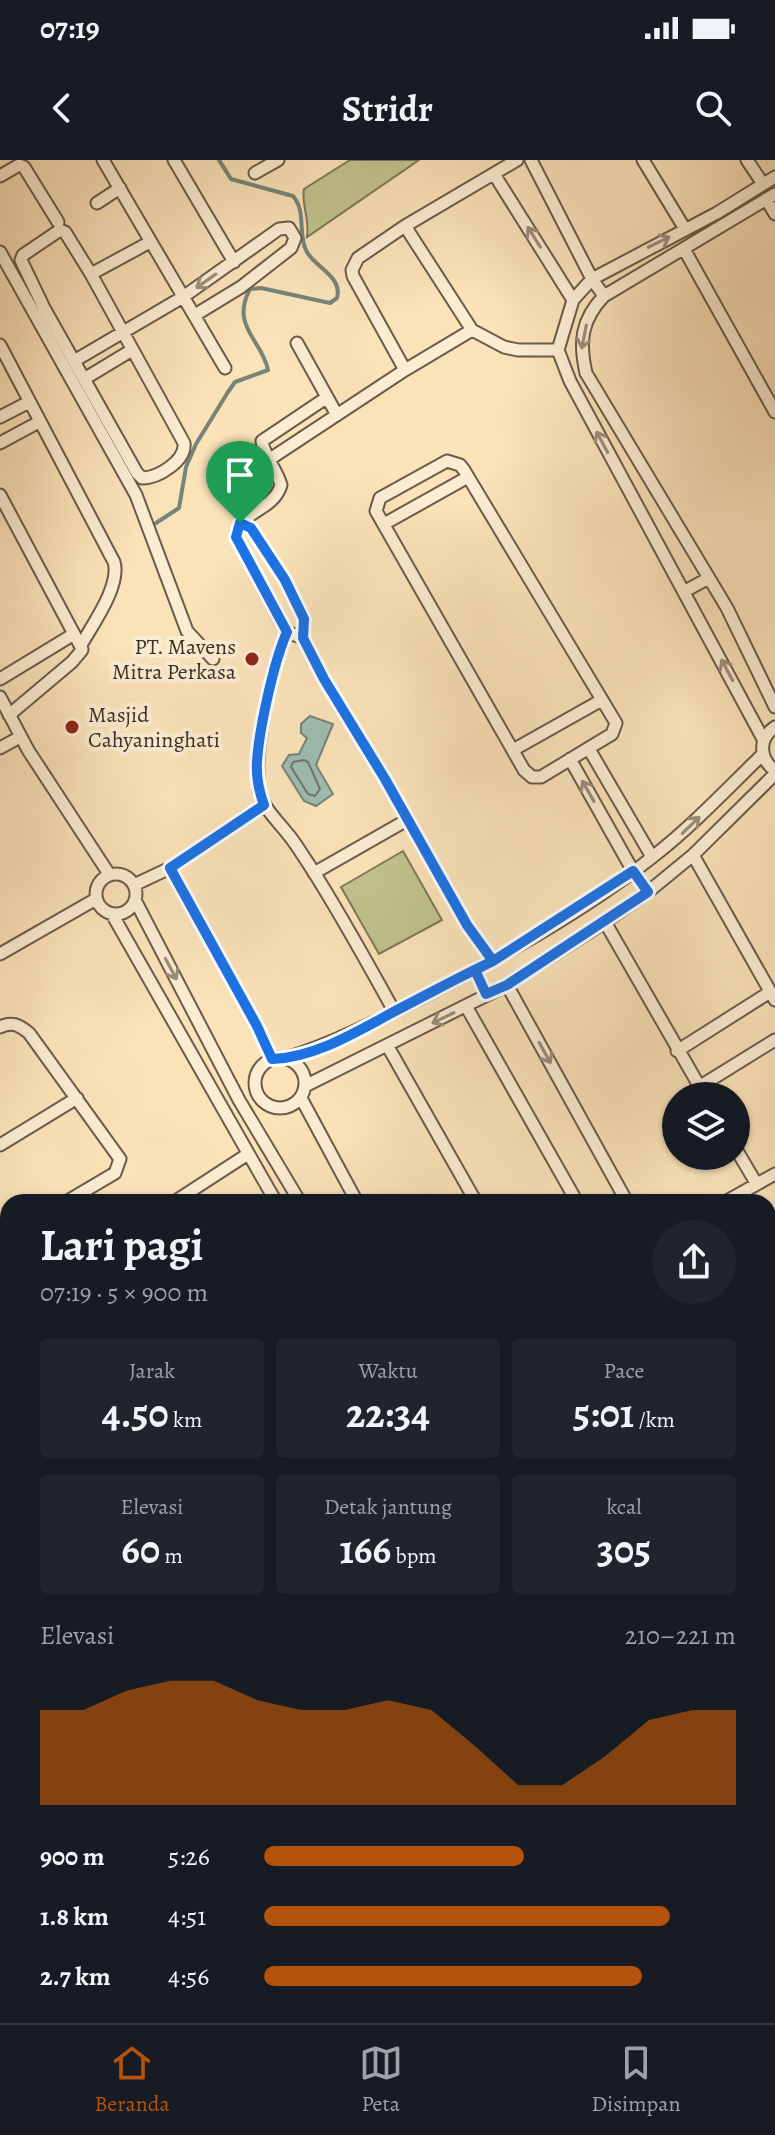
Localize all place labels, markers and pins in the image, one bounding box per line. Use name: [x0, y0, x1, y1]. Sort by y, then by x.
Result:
pin: [206, 441, 274, 523]
place label: PT. Mavens Mitra Perkasa: [112, 632, 237, 687]
marker: PT. Mavens Mitra Perkasa: [243, 650, 261, 668]
place label: Masjid Cahyaninghati: [88, 700, 220, 755]
marker: Masjid Cahyaninghati: [63, 718, 81, 736]

